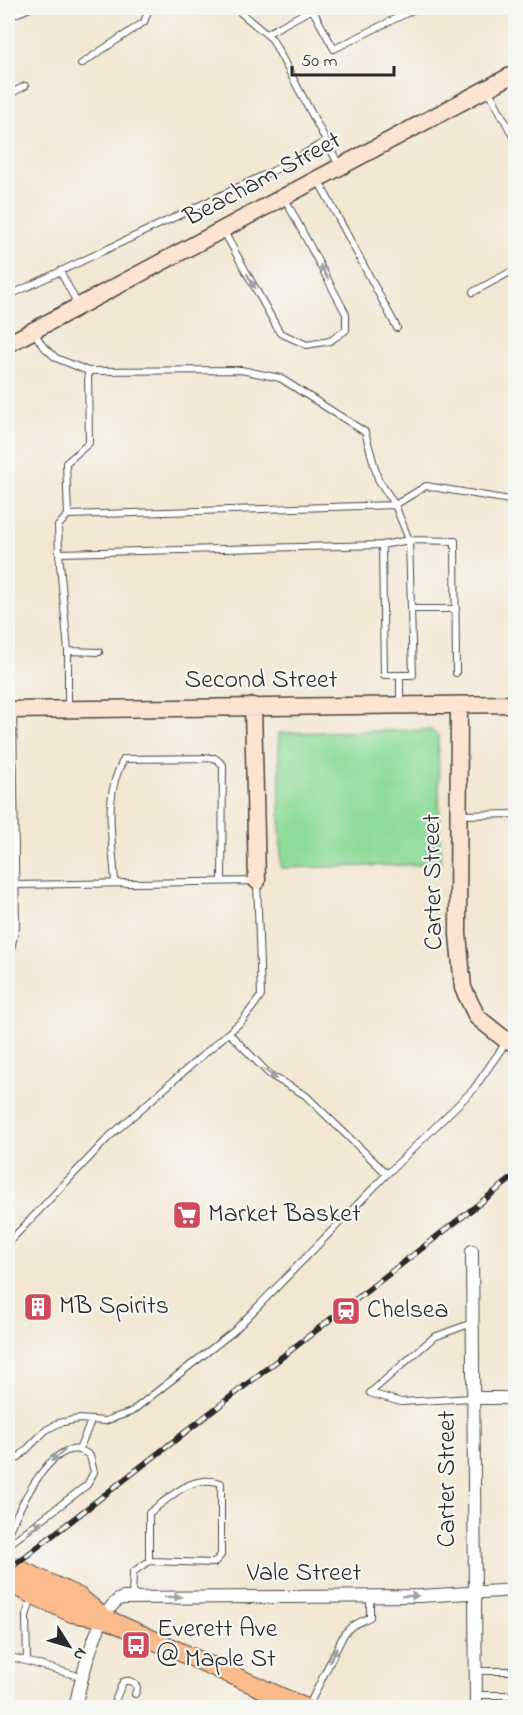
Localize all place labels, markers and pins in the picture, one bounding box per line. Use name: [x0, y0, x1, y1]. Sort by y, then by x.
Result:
place label: Market Basket: [208, 1196, 361, 1234]
supermarket icon: Market Basket: [171, 1199, 203, 1231]
place label: MB Spirits: [59, 1288, 169, 1326]
building icon: MB Spirits: [22, 1291, 54, 1323]
place label: Chelsea: [367, 1292, 449, 1330]
station icon: Chelsea: [330, 1295, 362, 1327]
place label: Everett Ave @ Maple St: [157, 1611, 278, 1679]
bus stop icon: Everett Ave @ Maple St: [120, 1629, 152, 1661]

